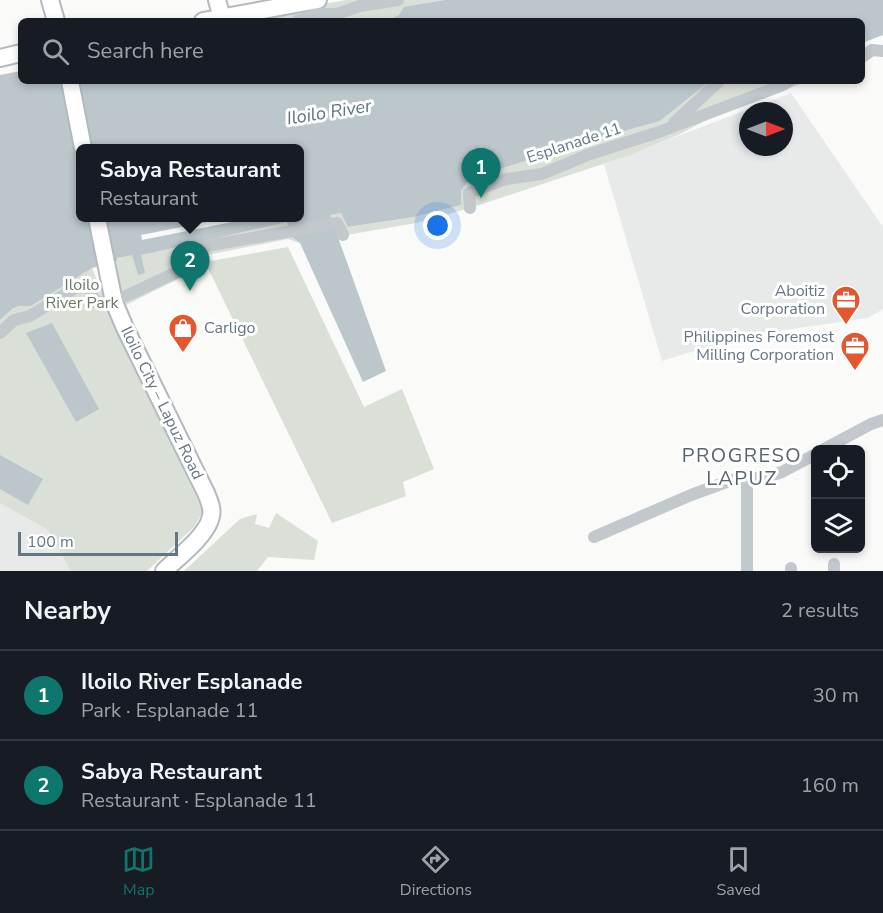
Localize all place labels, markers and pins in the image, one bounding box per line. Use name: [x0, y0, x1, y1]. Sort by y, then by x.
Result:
pin: 1: [462, 148, 500, 198]
pin: 2: [170, 242, 210, 291]
place label: Aboitiz Corporation: [741, 280, 825, 320]
office icon: Aboitiz Corporation: [830, 284, 862, 326]
shop icon: Carligo: [167, 312, 199, 354]
place label: Carligo: [204, 317, 256, 339]
place label: Philippines Foremost Milling Corporation: [684, 326, 834, 366]
office icon: Philippines Foremost Milling Corporation: [839, 330, 871, 372]

